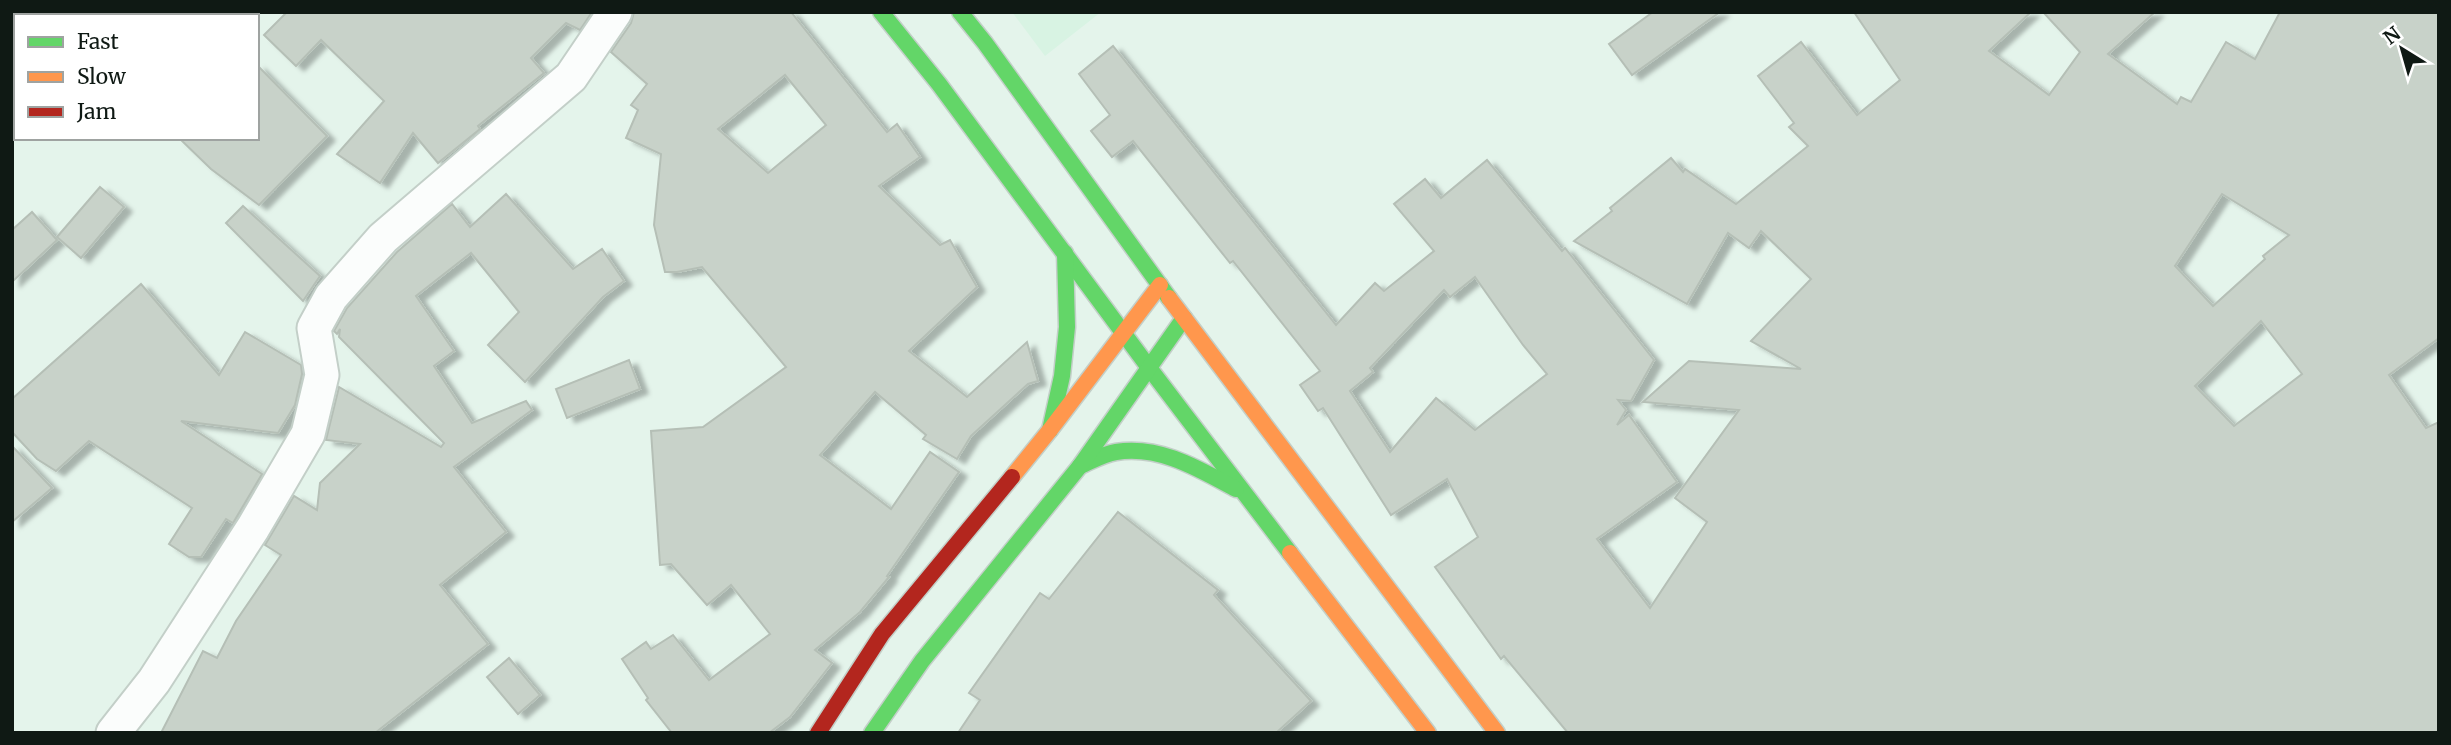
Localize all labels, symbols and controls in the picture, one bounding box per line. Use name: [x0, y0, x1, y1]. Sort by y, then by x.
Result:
legend: [14, 14, 259, 140]
north arrow: [2367, 14, 2437, 84]
text: N: [2379, 21, 2405, 50]
text: Fast: [77, 28, 119, 55]
text: Slow: [77, 63, 126, 90]
text: Jam: [76, 98, 116, 125]

